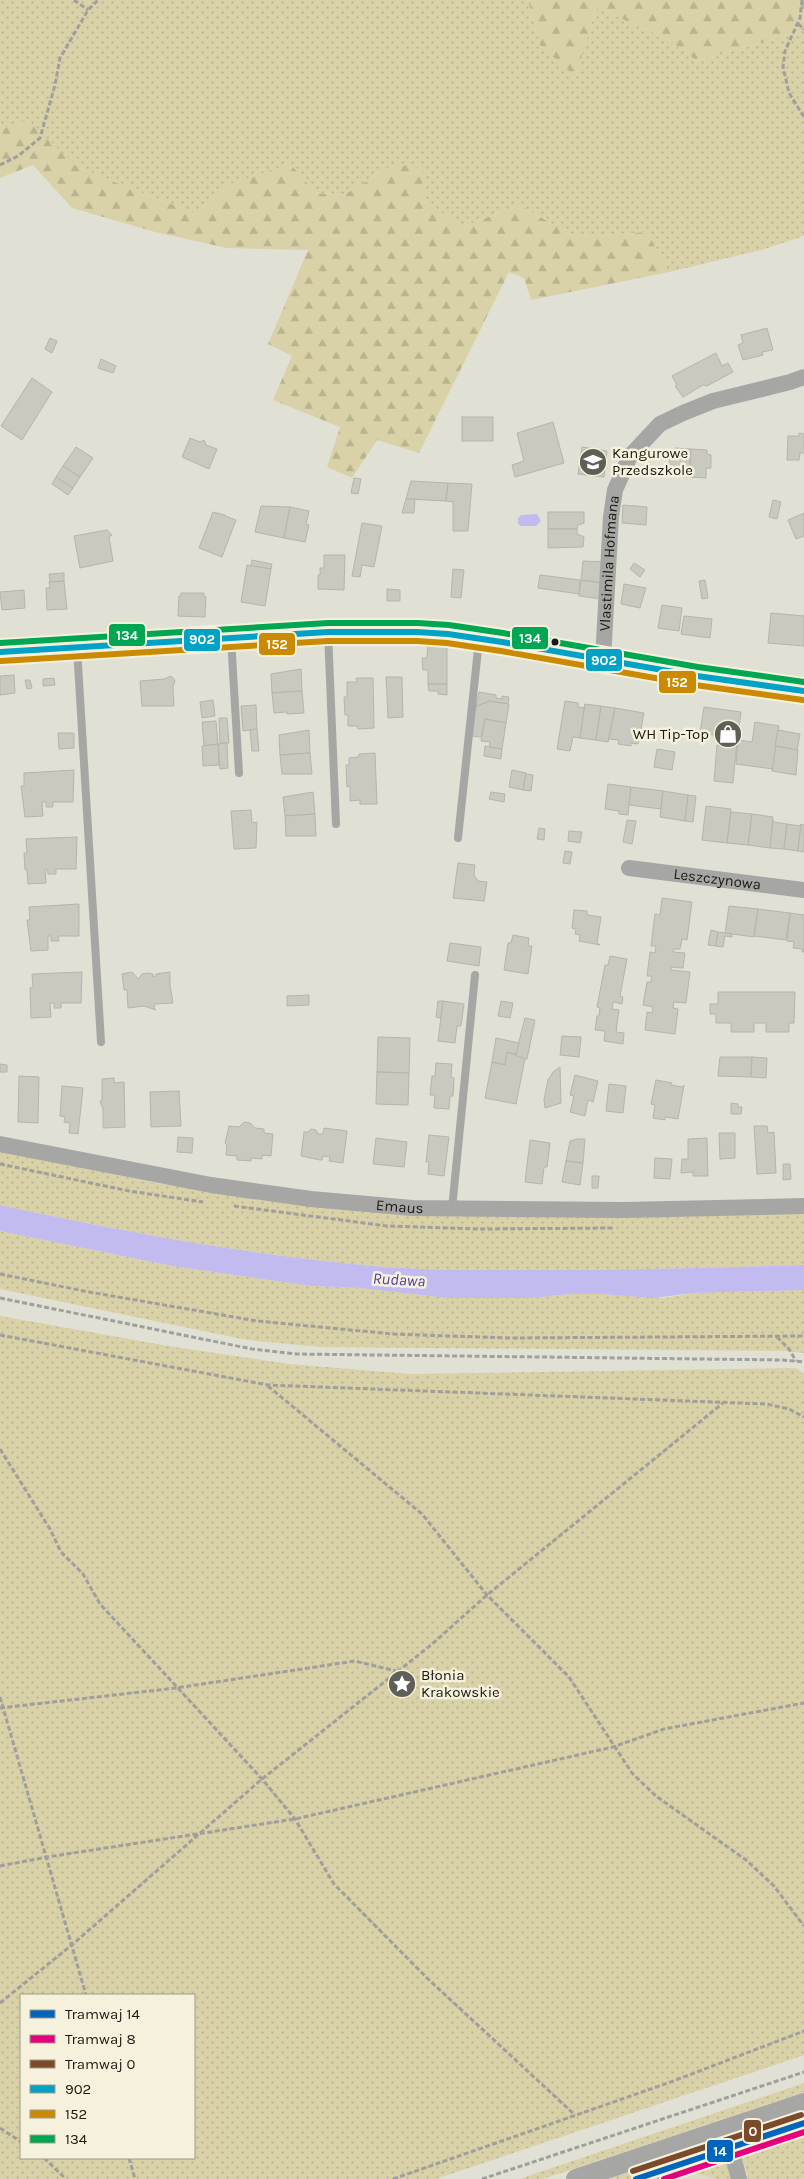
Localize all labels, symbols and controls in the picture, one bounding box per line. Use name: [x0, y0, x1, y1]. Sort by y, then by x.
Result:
place label: Kangurowe Przedszkole: [612, 444, 693, 479]
school or university icon: Kangurowe Przedszkole: [578, 447, 608, 477]
street label: Vlastimila Hofmana: [596, 494, 623, 632]
line badge: 134: [108, 623, 146, 647]
line badge: 134: [511, 626, 549, 650]
text: 134: [116, 627, 139, 644]
line badge: 902: [183, 628, 221, 652]
text: 134: [519, 630, 542, 647]
text: 902: [189, 631, 215, 648]
line badge: 152: [258, 632, 296, 656]
text: 152: [266, 636, 288, 653]
unlabelled marker: [550, 637, 560, 647]
line badge: 902: [585, 648, 623, 672]
text: 902: [591, 652, 617, 669]
line badge: 152: [658, 670, 697, 694]
text: 152: [666, 674, 688, 691]
shop icon: WH Tip-Top: [713, 719, 743, 749]
place label: WH Tip-Top: [633, 725, 709, 743]
street label: Leszczynowa: [673, 865, 762, 894]
street label: Emaus: [375, 1196, 424, 1217]
water label: Rudawa: [372, 1269, 426, 1290]
place label: Błonia Krakowskie: [421, 1666, 500, 1701]
place icon: Błonia Krakowskie: [387, 1669, 417, 1699]
legend: [20, 1994, 195, 2159]
text: Tramwaj 14: [65, 2005, 140, 2023]
text: Tramwaj 8: [65, 2030, 136, 2048]
text: Tramwaj 0: [65, 2055, 136, 2073]
text: 902: [65, 2080, 91, 2098]
text: 152: [65, 2105, 87, 2123]
line badge: 0: [743, 2119, 762, 2143]
text: 0: [749, 2123, 758, 2140]
text: 134: [65, 2130, 88, 2148]
line badge: 14: [706, 2139, 734, 2163]
text: 14: [713, 2143, 727, 2160]

